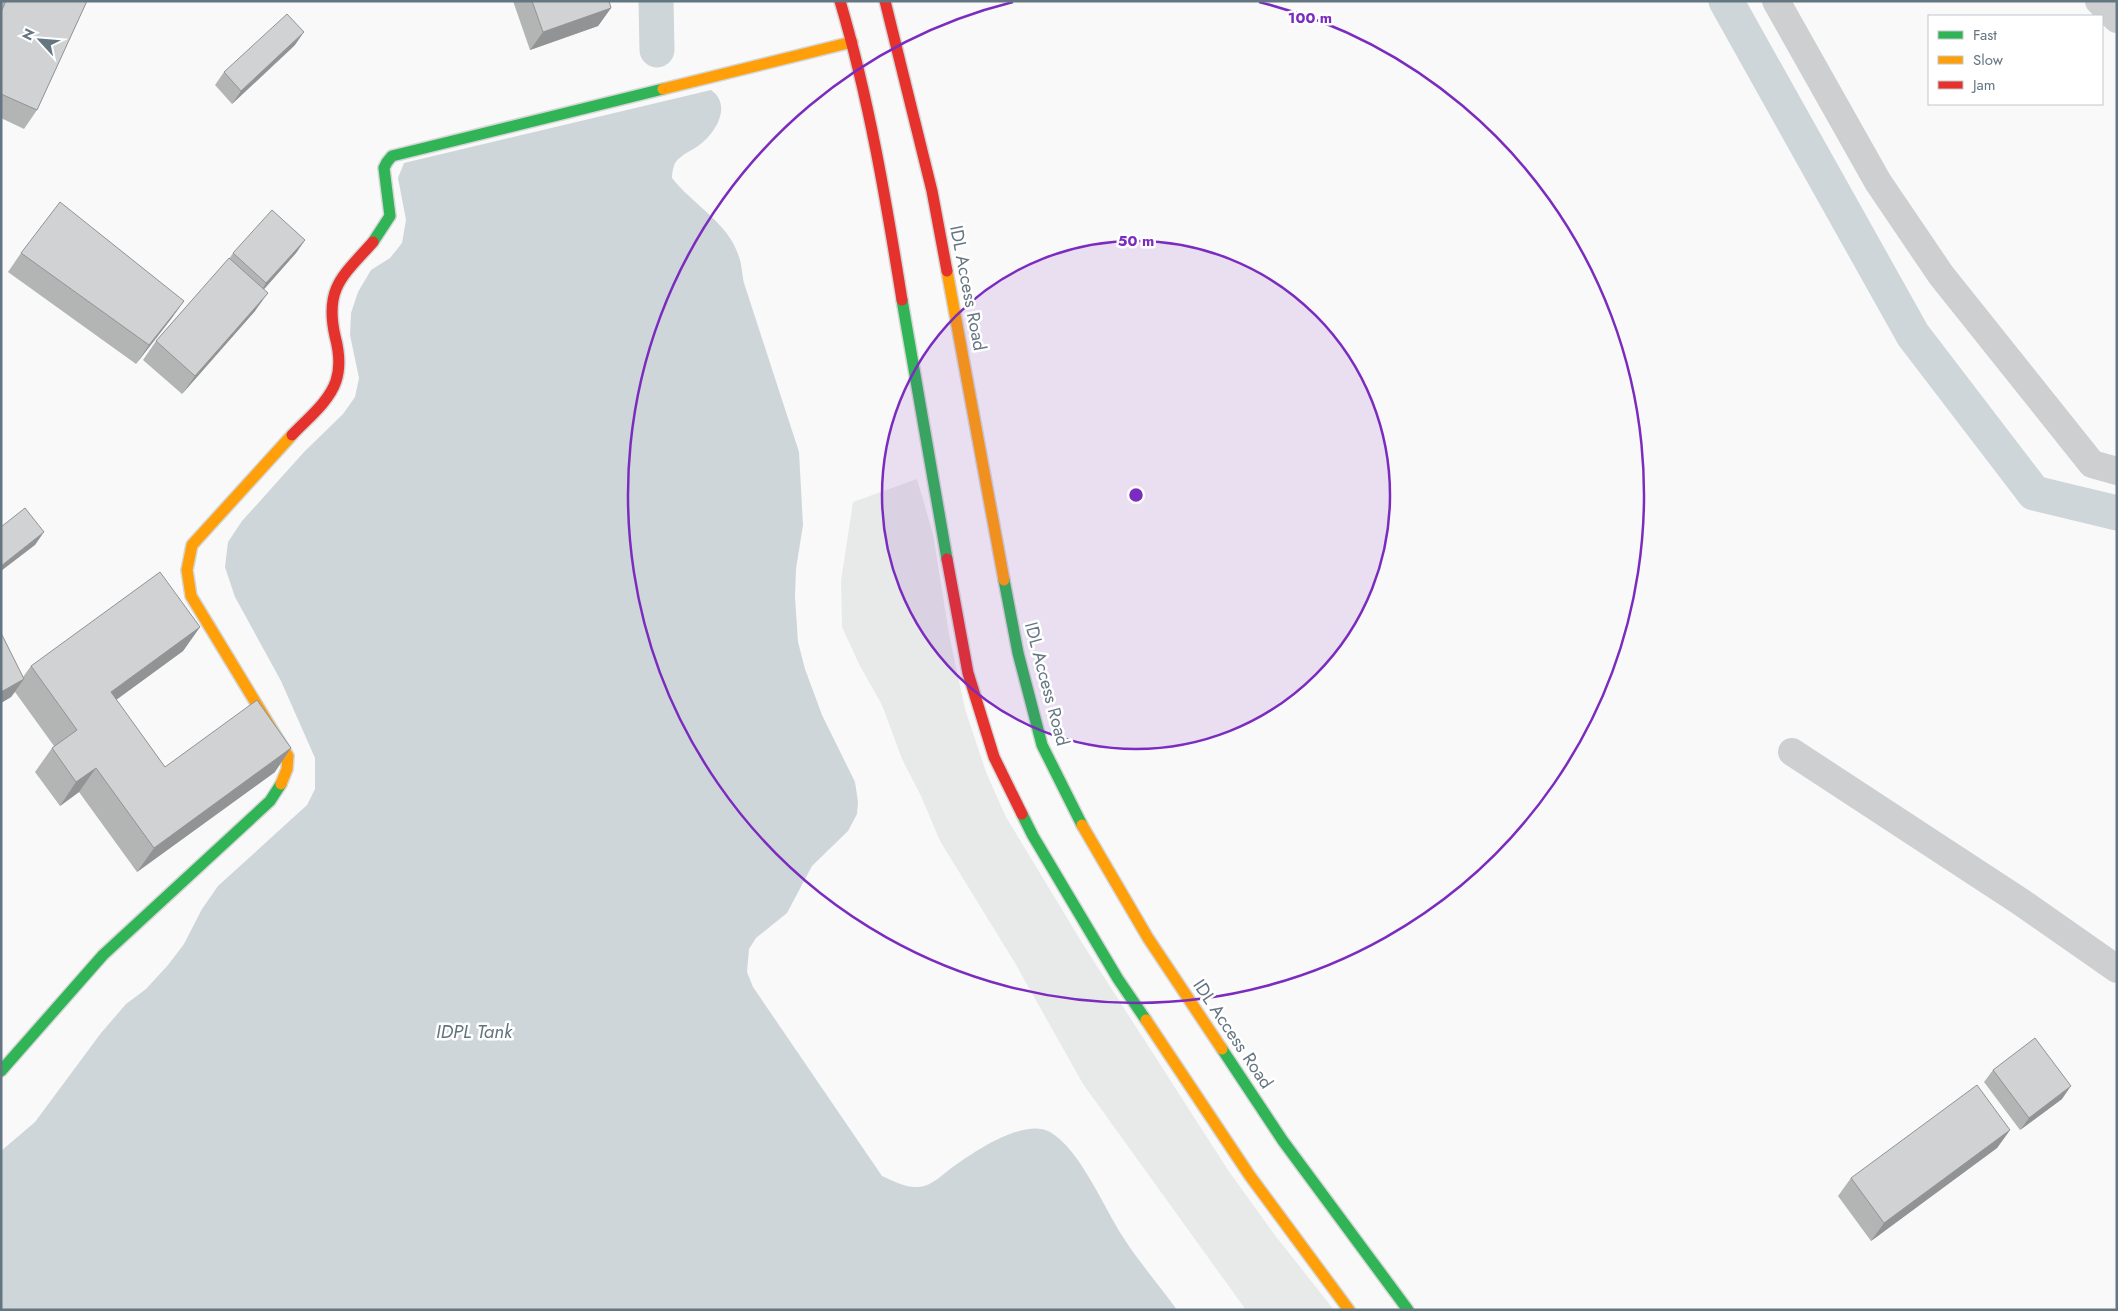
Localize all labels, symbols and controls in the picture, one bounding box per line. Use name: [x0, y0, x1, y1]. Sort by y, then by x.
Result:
text: 100 m: [1288, 7, 1332, 29]
north arrow: [15, 15, 65, 65]
legend: [1928, 15, 2103, 105]
text: Fast: [1973, 24, 1997, 46]
text: N: [17, 25, 40, 44]
text: Slow: [1973, 49, 2004, 71]
text: Jam: [1971, 74, 1996, 96]
street label: IDL Access Road: [943, 223, 993, 353]
text: 50 m: [1118, 230, 1154, 252]
centre of rings: [1127, 486, 1145, 504]
street label: IDL Access Road: [1018, 619, 1076, 749]
street label: IDL Access Road: [1187, 974, 1279, 1094]
water label: IDPL Tank: [436, 1018, 513, 1045]

